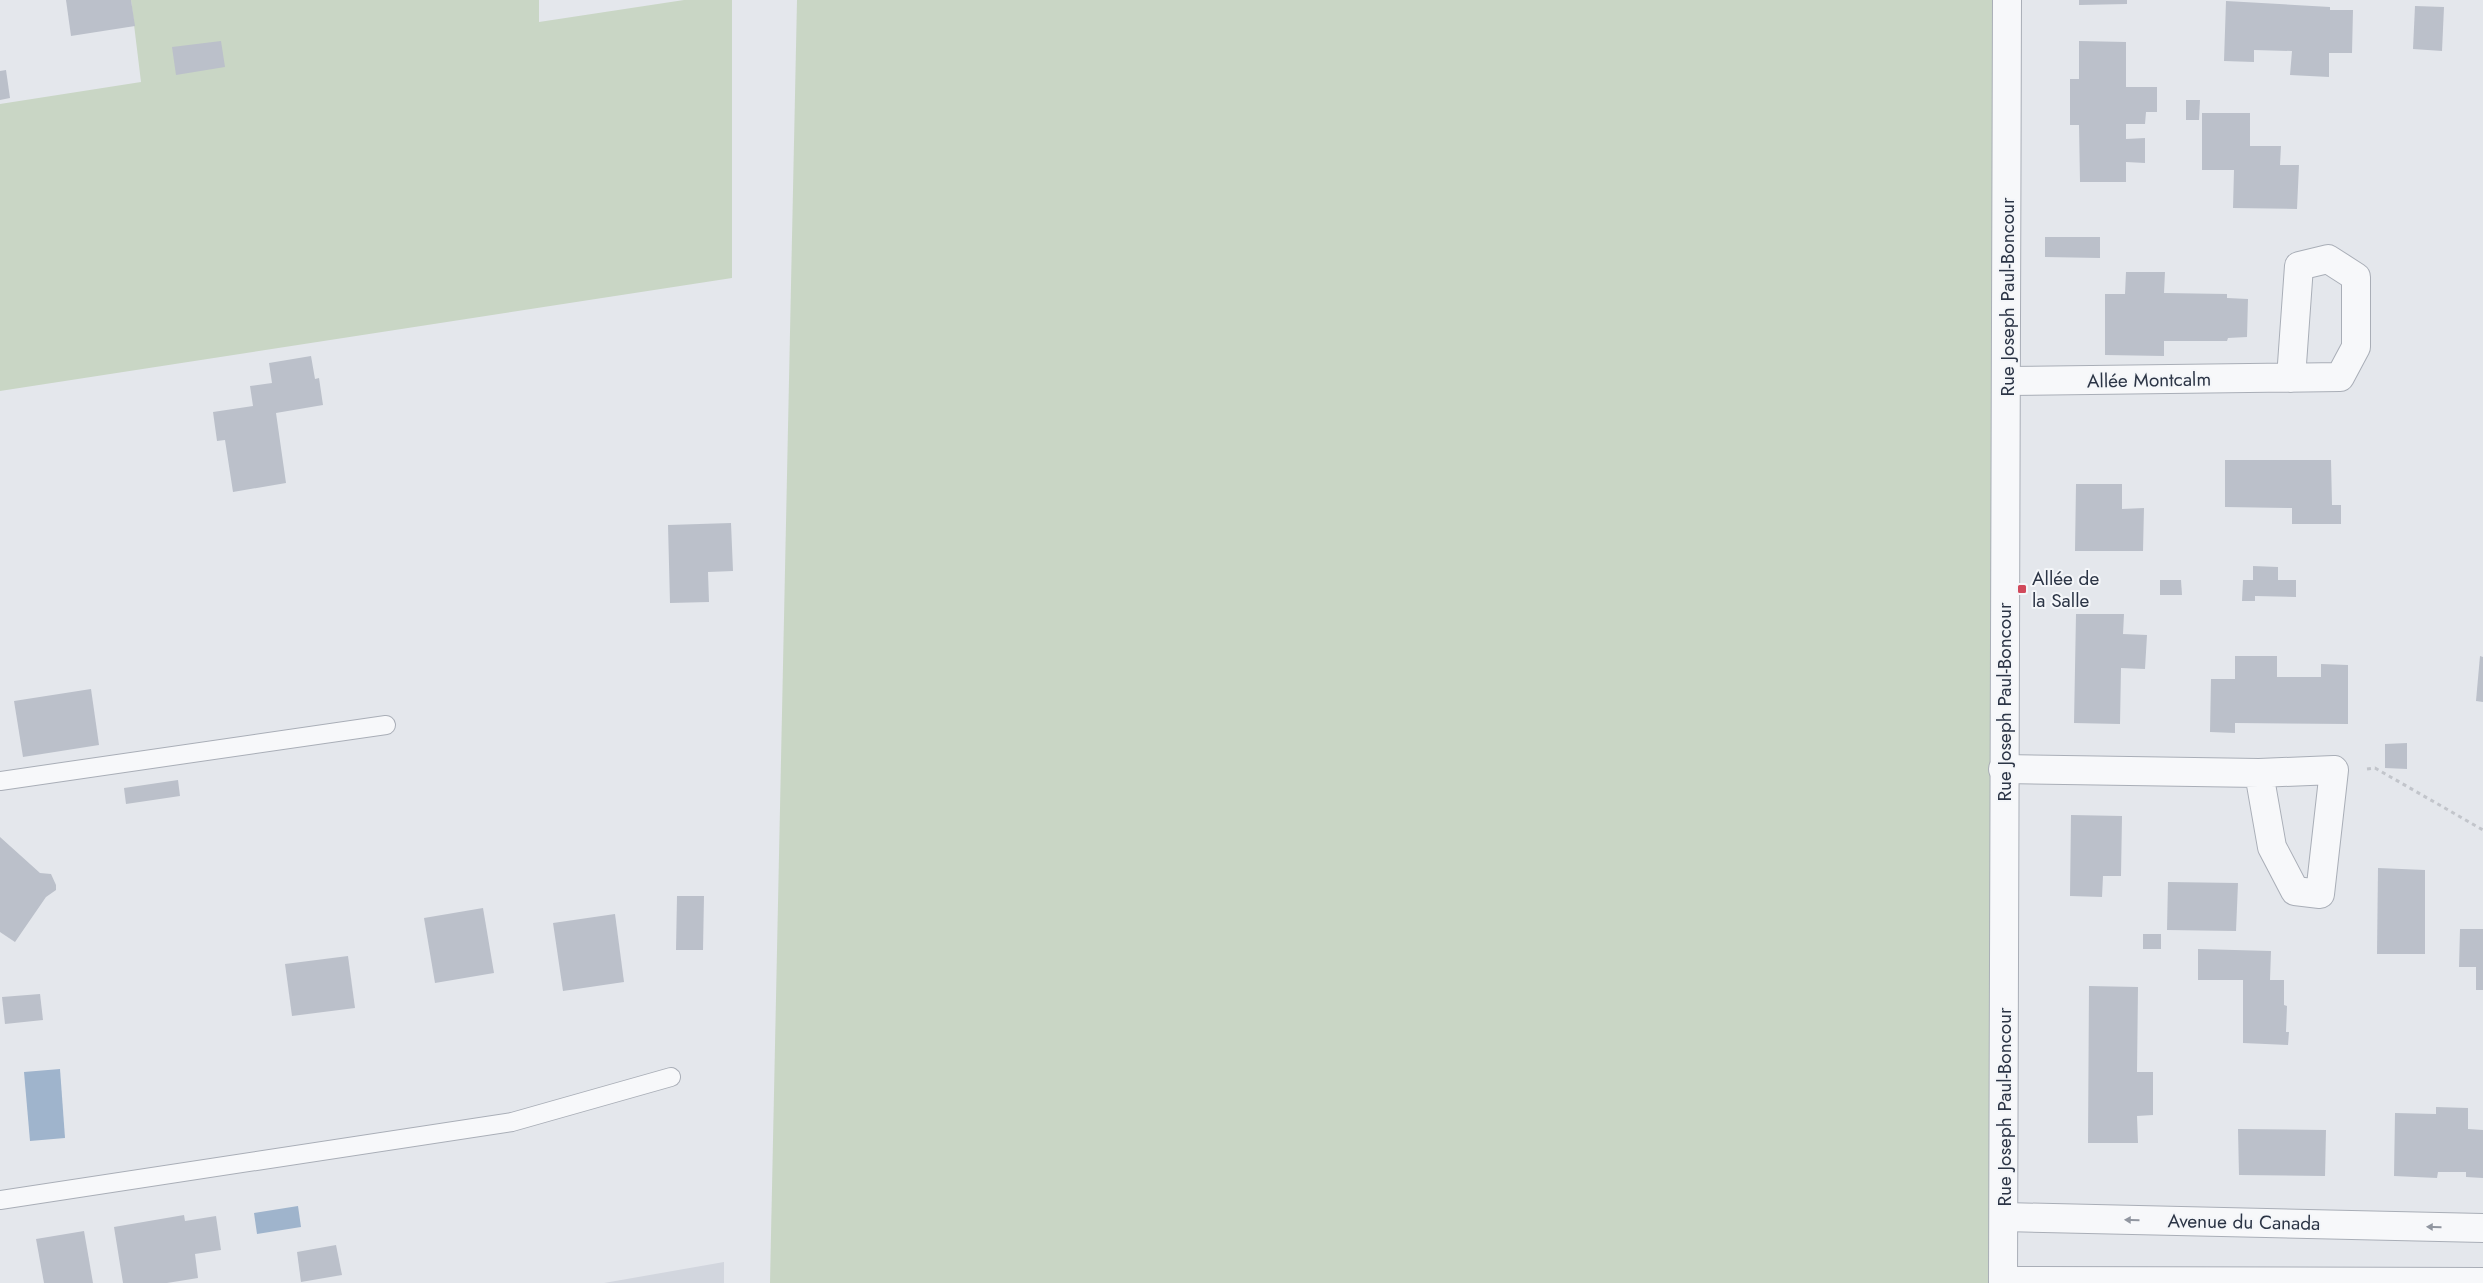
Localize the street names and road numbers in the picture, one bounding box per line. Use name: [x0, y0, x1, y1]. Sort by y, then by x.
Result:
street label: Rue Joseph Paul-Boncour: [1994, 197, 2021, 397]
street label: Allée Montcalm: [2087, 365, 2211, 395]
street label: Rue Joseph Paul-Boncour: [1991, 602, 2018, 802]
street label: Rue Joseph Paul-Boncour: [1991, 1007, 2018, 1207]
street label: Avenue du Canada: [2167, 1207, 2321, 1237]

